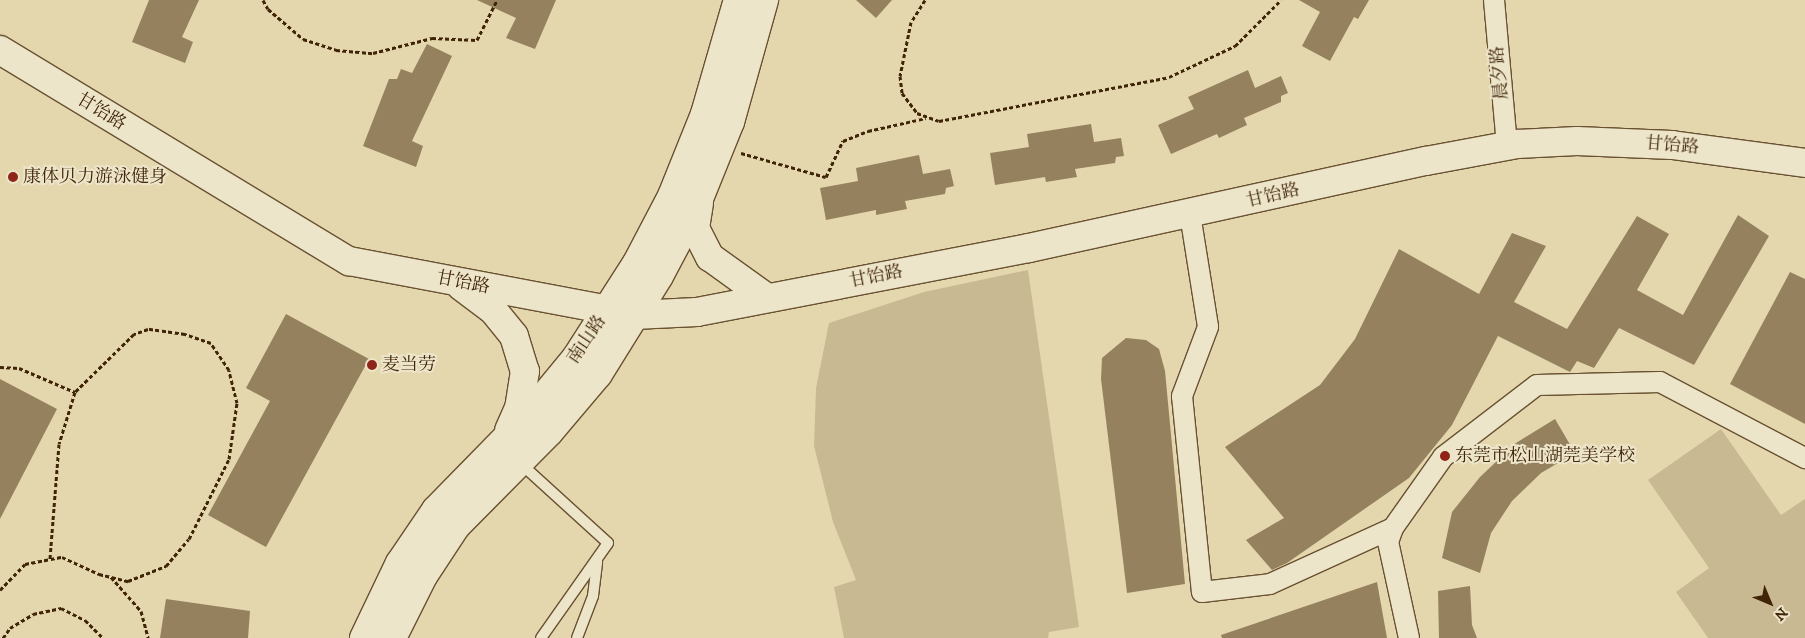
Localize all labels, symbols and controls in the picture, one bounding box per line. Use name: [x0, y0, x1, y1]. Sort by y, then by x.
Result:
street label: 晨夕路: [1487, 45, 1513, 101]
street label: 甘饴路: [72, 89, 130, 135]
street label: 甘饴路: [1644, 133, 1700, 159]
place label: 康体贝力游泳健身: [23, 166, 167, 188]
marker: 康体贝力游泳健身: [7, 171, 19, 183]
street label: 甘饴路: [1244, 179, 1302, 213]
street label: 甘饴路: [847, 261, 905, 293]
street label: 甘饴路: [434, 267, 492, 299]
street label: 南山路: [563, 312, 611, 368]
place label: 麦当劳: [382, 354, 436, 376]
marker: 麦当劳: [366, 359, 378, 371]
place label: 东莞市松山湖莞美学校: [1455, 445, 1635, 467]
marker: 东莞市松山湖莞美学校: [1439, 450, 1451, 462]
north arrow: [1745, 578, 1795, 628]
text: N: [1770, 603, 1791, 624]

